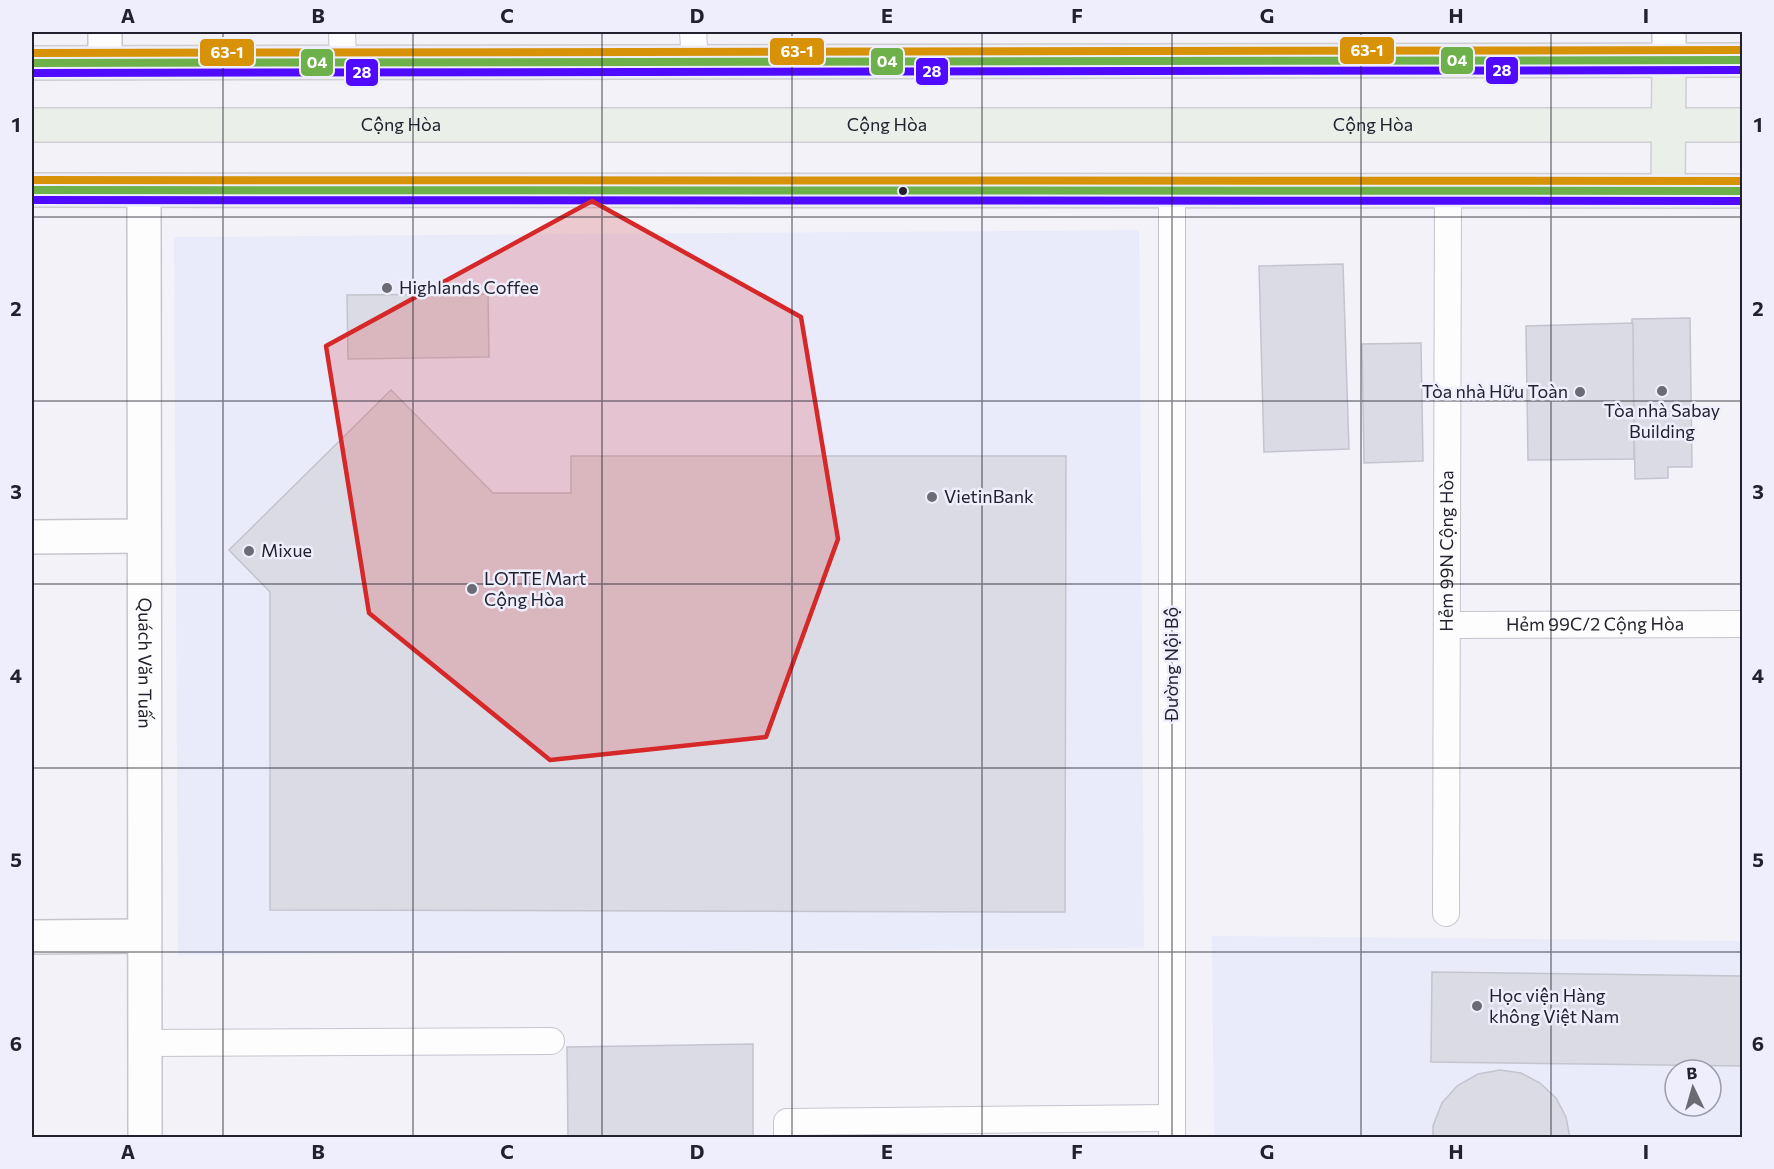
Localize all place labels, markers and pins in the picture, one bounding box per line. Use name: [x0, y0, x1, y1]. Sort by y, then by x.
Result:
unlabelled marker: [897, 185, 909, 197]
place label: Highlands Coffee: [399, 276, 539, 298]
marker: Highlands Coffee: [380, 281, 394, 295]
place label: Tòa nhà Hữu Toàn: [1422, 380, 1568, 402]
marker: Tòa nhà Sabay Building: [1655, 384, 1669, 398]
marker: Tòa nhà Hữu Toàn: [1573, 385, 1587, 399]
place label: Tòa nhà Sabay Building: [1604, 399, 1720, 442]
place label: VietinBank: [944, 485, 1034, 507]
marker: VietinBank: [925, 490, 939, 504]
place label: Mixue: [261, 539, 312, 561]
marker: Mixue: [242, 544, 256, 558]
place label: LOTTE Mart Cộng Hòa: [484, 567, 586, 610]
marker: LOTTE Mart Cộng Hòa: [465, 582, 479, 596]
place label: Học viện Hàng không Việt Nam: [1489, 984, 1619, 1027]
marker: Học viện Hàng không Việt Nam: [1470, 999, 1484, 1013]

